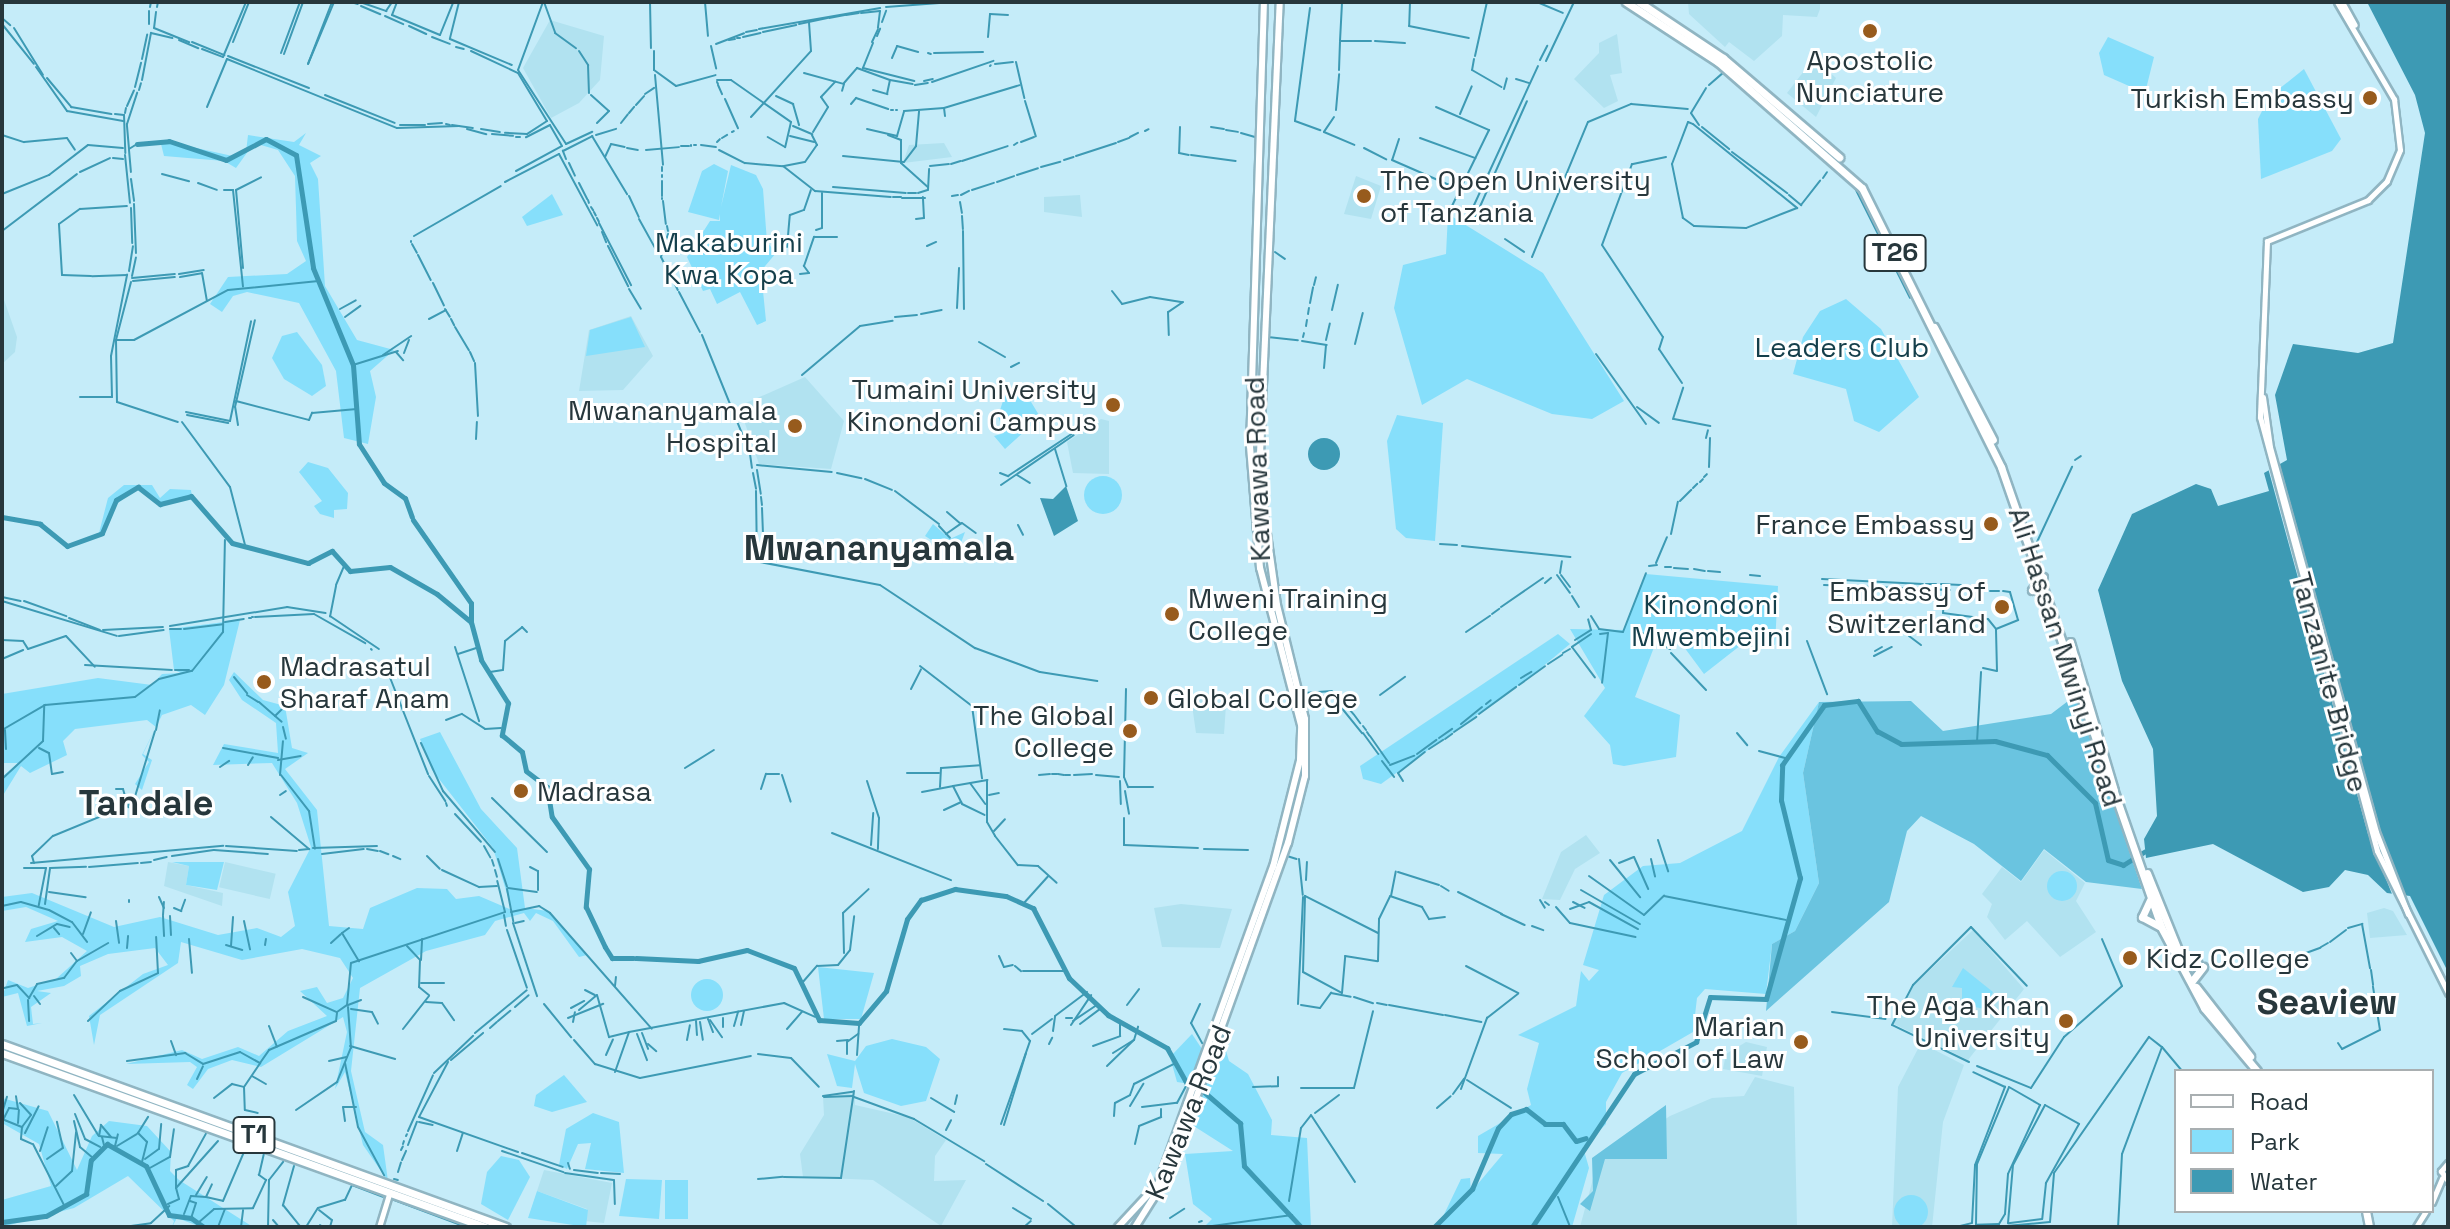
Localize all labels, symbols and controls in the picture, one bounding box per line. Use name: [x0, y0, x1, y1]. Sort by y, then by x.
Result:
marker: Apostolic Nunciature: [1861, 22, 1879, 40]
place label: Apostolic Nunciature: [1796, 43, 1944, 109]
place label: Turkish Embassy: [2130, 81, 2354, 115]
marker: Turkish Embassy: [2361, 89, 2379, 107]
place label: The Open University of Tanzania: [1380, 163, 1651, 229]
marker: The Open University of Tanzania: [1355, 187, 1373, 205]
park label: Makaburini Kwa Kopa: [655, 225, 803, 291]
road number: T26: [1863, 231, 1927, 275]
park label: Leaders Club: [1755, 330, 1929, 364]
place label: Tumaini University Kinondoni Campus: [847, 372, 1097, 438]
street label: Kawawa Road: [1237, 376, 1277, 562]
place label: Mwananyamala Hospital: [568, 393, 777, 459]
marker: Tumaini University Kinondoni Campus: [1104, 396, 1122, 414]
marker: Mwananyamala Hospital: [784, 415, 806, 437]
street label: Ali Hassan Mwinyi Road: [2002, 503, 2130, 811]
place label: France Embassy: [1756, 507, 1975, 541]
marker: France Embassy: [1982, 515, 2000, 533]
district label: Mwananyamala: [744, 527, 1014, 571]
street label: Tanzanite Bridge: [2284, 568, 2376, 796]
place label: Embassy of Switzerland: [1827, 574, 1986, 640]
place label: Mweni Training College: [1188, 581, 1389, 647]
park label: Kinondoni Mwembejini: [1631, 587, 1791, 653]
marker: Embassy of Switzerland: [1993, 598, 2011, 616]
marker: Mweni Training College: [1163, 605, 1181, 623]
place label: Madrasatul Sharaf Anam: [280, 649, 450, 715]
marker: Madrasatul Sharaf Anam: [255, 673, 273, 691]
place label: Global College: [1167, 681, 1358, 715]
marker: Global College: [1142, 689, 1160, 707]
place label: The Global College: [973, 698, 1114, 764]
marker: The Global College: [1121, 722, 1139, 740]
place label: Madrasa: [537, 774, 652, 808]
district label: Tandale: [78, 782, 214, 826]
marker: Madrasa: [512, 782, 530, 800]
place label: Kidz College: [2146, 941, 2310, 975]
marker: Kidz College: [2121, 949, 2139, 967]
district label: Seaview: [2257, 981, 2397, 1025]
place label: The Aga Khan University: [1866, 988, 2050, 1054]
place label: Marian School of Law: [1595, 1009, 1785, 1075]
marker: The Aga Khan University: [2057, 1012, 2075, 1030]
street label: Kawawa Road: [1138, 1020, 1238, 1204]
marker: Marian School of Law: [1792, 1033, 1810, 1051]
legend: [2174, 1069, 2434, 1213]
text: Road: [2250, 1086, 2309, 1117]
road number: T1: [232, 1113, 276, 1157]
text: Park: [2250, 1126, 2300, 1157]
text: Water: [2250, 1166, 2318, 1197]

